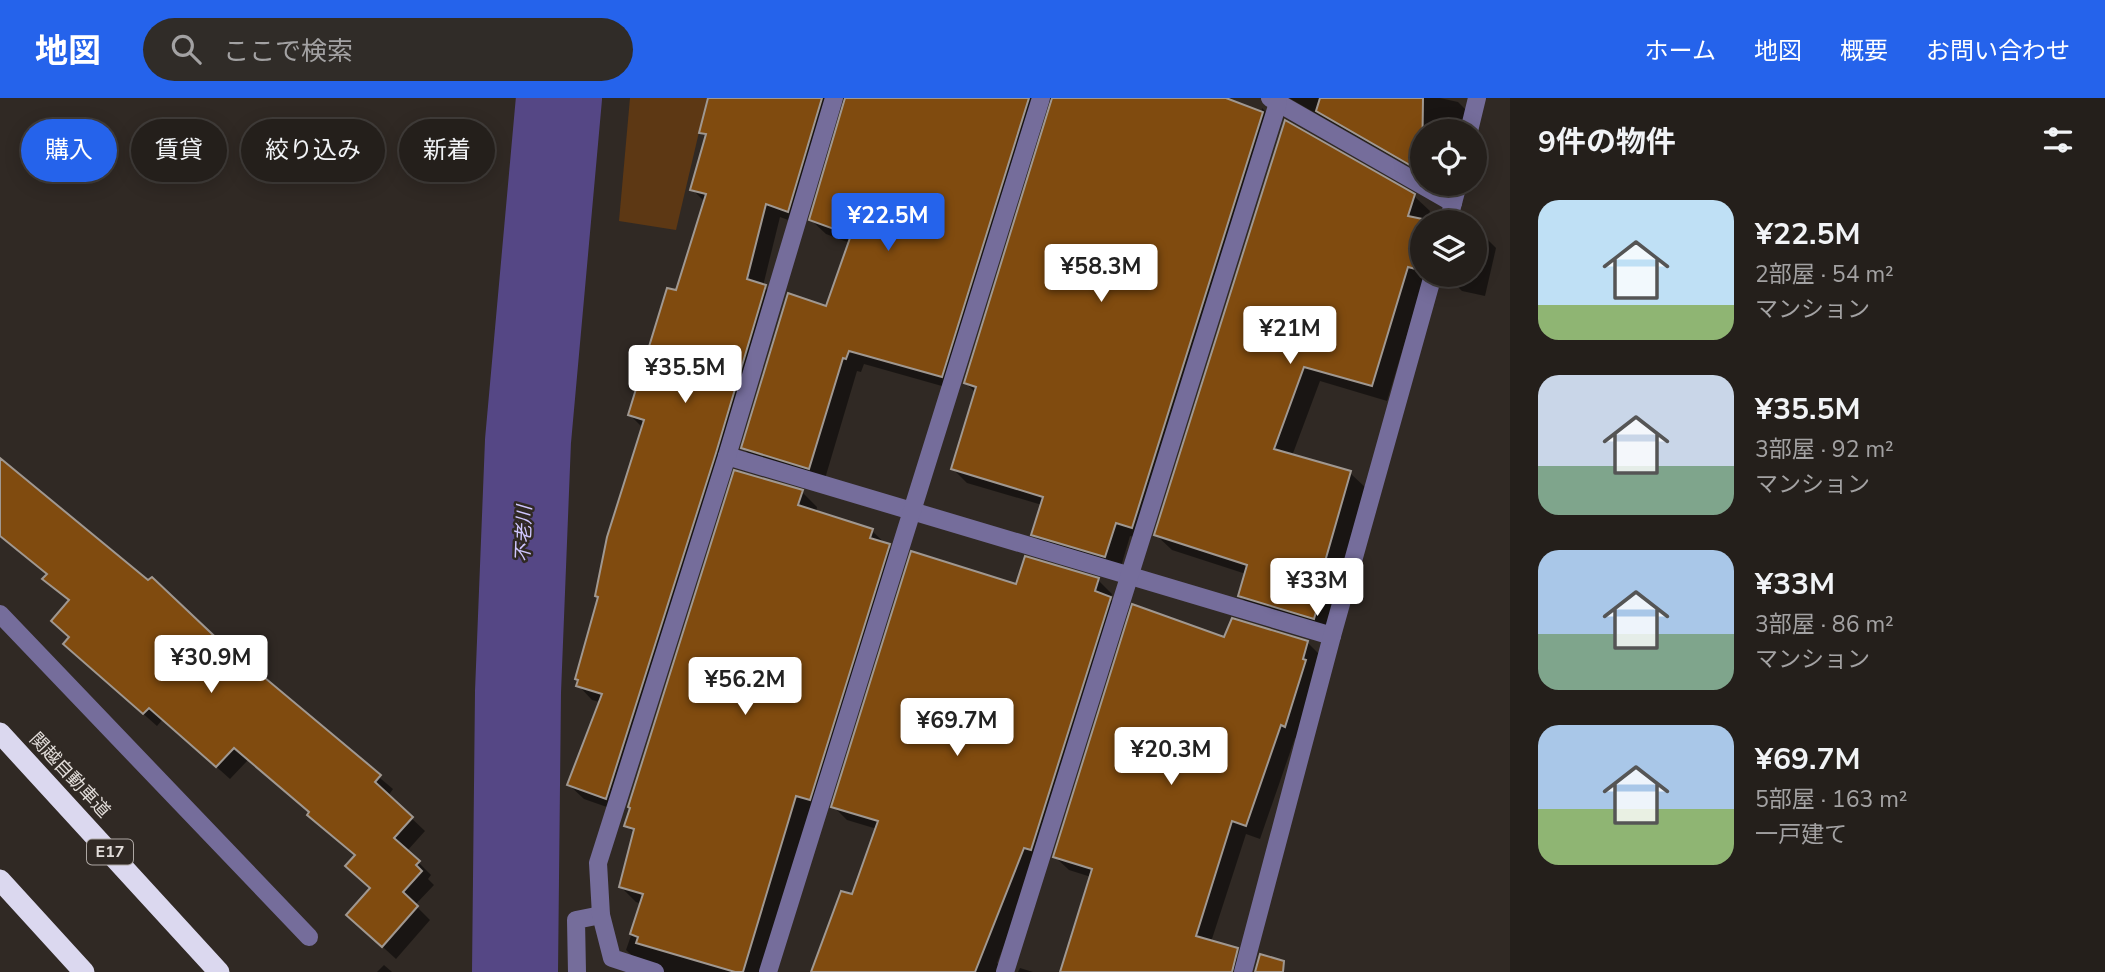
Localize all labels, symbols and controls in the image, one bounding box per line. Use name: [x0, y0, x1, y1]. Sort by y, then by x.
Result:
search box: [143, 18, 633, 81]
text: 地図: [35, 29, 101, 74]
icon: search: [167, 30, 205, 68]
text: ここで検索: [223, 34, 353, 69]
text: ホーム: [1645, 35, 1716, 67]
text: 地図: [1754, 35, 1802, 67]
text: 概要: [1840, 35, 1888, 67]
text: お問い合わせ: [1926, 35, 2070, 67]
chip: 購入: [21, 119, 117, 182]
chip: 賃貸: [131, 119, 227, 182]
chip: 絞り込み: [241, 119, 385, 182]
chip: 新着: [399, 119, 495, 182]
map controls: [1410, 119, 1487, 287]
button: locate: [1410, 119, 1487, 196]
icon: filters: [2039, 121, 2077, 159]
text: 9件の物件: [1538, 122, 1676, 163]
pin: ¥22.5M: [831, 194, 945, 253]
text: ¥22.5M: [848, 200, 928, 231]
button: layers: [1410, 210, 1487, 287]
text: ¥22.5M: [1755, 214, 1860, 255]
icon: home: [1594, 228, 1678, 312]
pin: ¥58.3M: [1044, 244, 1158, 304]
text: ¥58.3M: [1061, 251, 1141, 282]
text: 2部屋 · 54 m²: [1755, 259, 1894, 290]
text: マンション: [1755, 294, 1870, 325]
pin: ¥21M: [1249, 306, 1331, 366]
text: ¥21M: [1259, 313, 1321, 344]
pin: ¥35.5M: [628, 345, 742, 405]
text: ¥35.5M: [645, 352, 725, 383]
text: ¥35.5M: [1755, 389, 1860, 430]
icon: home: [1594, 403, 1678, 487]
text: 3部屋 · 92 m²: [1755, 434, 1894, 465]
text: マンション: [1755, 469, 1870, 500]
water label: 不老川: [510, 503, 538, 563]
pin: ¥33M: [1276, 559, 1358, 618]
text: ¥33M: [1755, 564, 1835, 605]
text: ¥33M: [1286, 565, 1348, 596]
icon: home: [1594, 578, 1678, 662]
text: 3部屋 · 86 m²: [1755, 609, 1894, 640]
pin: ¥30.9M: [154, 636, 268, 695]
text: ¥30.9M: [171, 642, 251, 673]
text: マンション: [1755, 644, 1870, 675]
pin: ¥56.2M: [688, 658, 802, 717]
text: ¥56.2M: [705, 664, 785, 695]
pin: ¥69.7M: [900, 698, 1014, 758]
text: ¥69.7M: [917, 705, 997, 736]
street label: 関越自動車道: [24, 727, 116, 823]
pin: ¥20.3M: [1114, 728, 1228, 787]
text: ¥20.3M: [1131, 734, 1211, 765]
text: ¥69.7M: [1755, 739, 1860, 780]
icon: home: [1594, 753, 1678, 837]
text: 5部屋 · 163 m²: [1755, 784, 1908, 815]
text: 一戸建て: [1755, 819, 1847, 850]
road number: E17: [87, 839, 133, 864]

